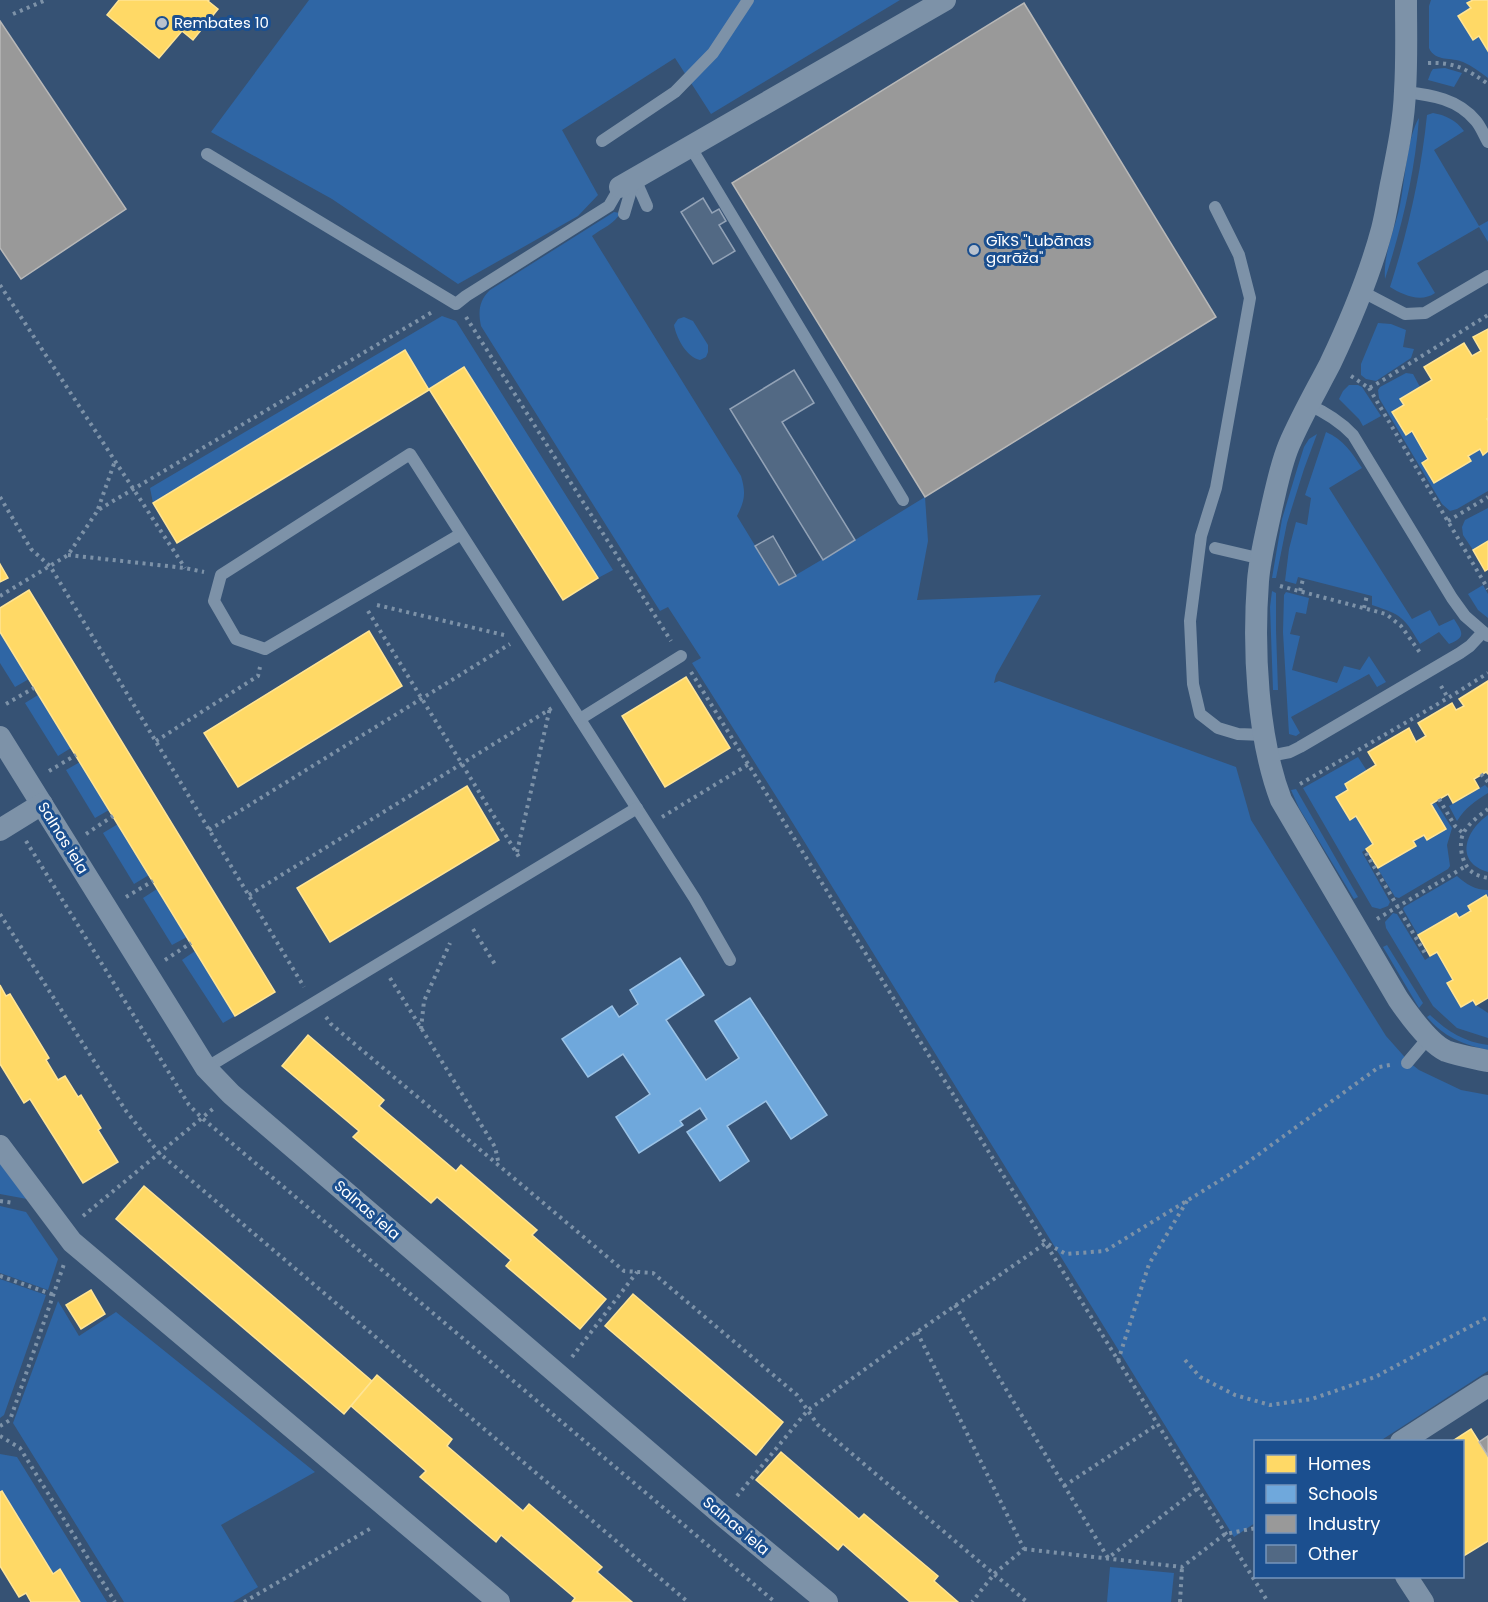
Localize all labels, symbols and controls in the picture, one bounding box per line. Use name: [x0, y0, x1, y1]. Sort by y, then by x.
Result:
place label: Rembates 10: [174, 12, 269, 33]
marker: Rembates 10: [155, 16, 169, 30]
place label: GĪKS "Lubānas garāža": [986, 230, 1092, 268]
marker: GĪKS "Lubānas garāža": [967, 243, 981, 257]
street label: Salnas iela: [33, 798, 94, 878]
street label: Salnas iela: [330, 1175, 405, 1244]
legend: [1254, 1440, 1464, 1578]
text: Homes: [1308, 1451, 1371, 1476]
text: Schools: [1308, 1481, 1378, 1506]
street label: Salnas iela: [699, 1492, 774, 1560]
text: Industry: [1308, 1511, 1380, 1536]
text: Other: [1308, 1541, 1358, 1566]

